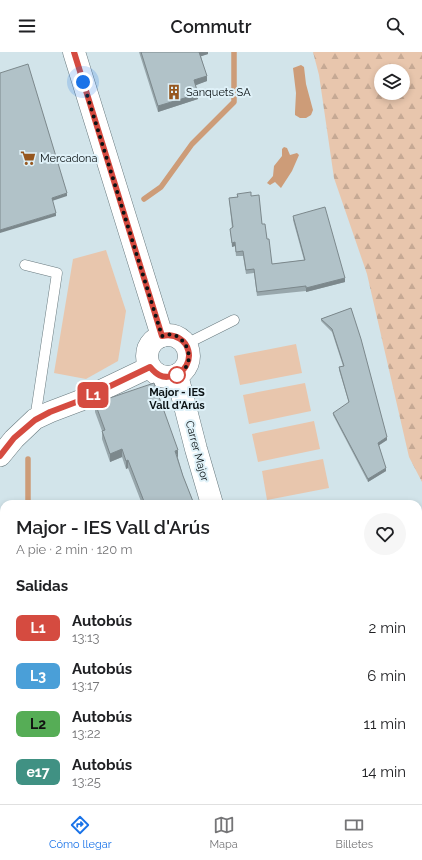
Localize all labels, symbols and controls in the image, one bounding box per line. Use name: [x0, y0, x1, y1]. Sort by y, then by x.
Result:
icon: menu: [16, 15, 38, 37]
icon: search: [384, 15, 406, 37]
text: Commutr: [171, 16, 251, 37]
map controls: [374, 64, 410, 100]
button: layers: [374, 64, 410, 100]
your location: [73, 72, 93, 92]
building icon: Sanquets SA: [165, 83, 183, 101]
place label: Sanquets SA: [186, 86, 251, 99]
supermarket icon: Mercadona: [19, 149, 37, 167]
place label: Mercadona: [40, 152, 98, 165]
marker: Major - IES Vall d'Arús: [168, 366, 186, 384]
line badge: L1: [75, 382, 111, 408]
place label: Major - IES Vall d'Arús: [149, 386, 205, 412]
text: L1: [85, 387, 101, 403]
street label: Carrer Major: [183, 419, 211, 483]
button: heart: [364, 513, 406, 555]
text: Major - IES Vall d'Arús: [16, 516, 210, 538]
text: A pie · 2 min · 120 m: [16, 542, 132, 557]
text: Salidas: [16, 577, 68, 595]
text: Autobús: [72, 612, 132, 630]
text: 2 min: [369, 619, 406, 637]
text: L1: [30, 620, 46, 636]
text: 13:13: [72, 630, 99, 645]
text: Autobús: [72, 660, 132, 678]
text: 6 min: [367, 667, 406, 685]
text: L3: [30, 668, 46, 684]
text: 13:17: [72, 678, 99, 693]
text: Autobús: [72, 708, 132, 726]
text: 11 min: [364, 715, 406, 733]
text: L2: [30, 716, 46, 732]
text: 13:22: [72, 726, 101, 741]
text: Autobús: [72, 756, 132, 774]
text: 14 min: [362, 763, 406, 781]
text: e17: [26, 764, 50, 780]
text: 13:25: [72, 774, 101, 789]
tab: Cómo llegar: [49, 814, 112, 851]
tab: Mapa: [209, 814, 238, 851]
tab: Billetes: [336, 814, 373, 851]

